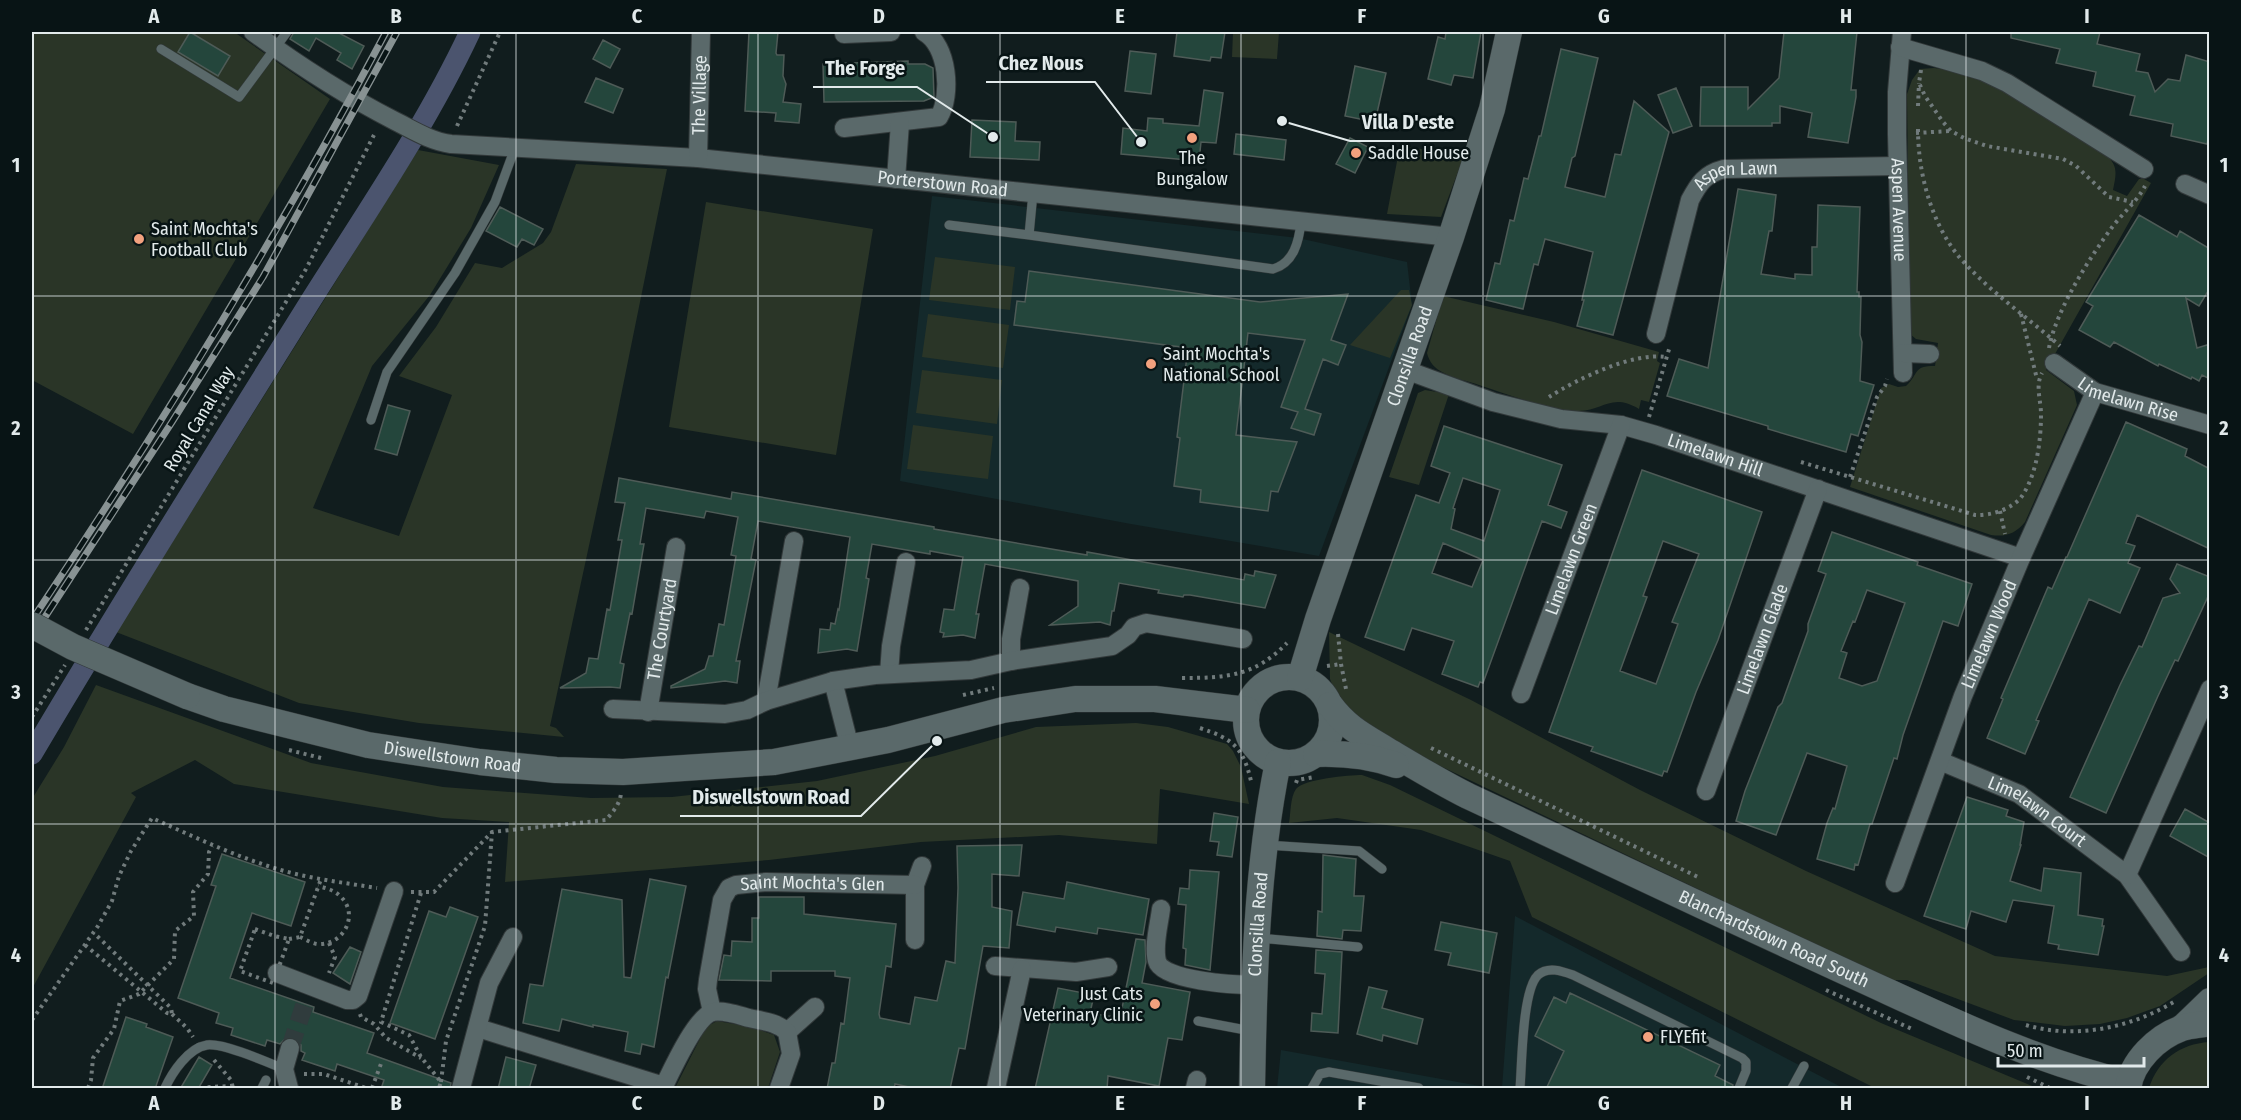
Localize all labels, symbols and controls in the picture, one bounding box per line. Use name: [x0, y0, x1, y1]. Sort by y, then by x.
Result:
text: A: [148, 4, 161, 28]
text: B: [390, 4, 402, 28]
text: C: [632, 4, 643, 28]
text: D: [873, 4, 885, 28]
text: E: [1115, 4, 1125, 28]
text: F: [1358, 4, 1367, 28]
text: G: [1598, 4, 1610, 28]
text: H: [1840, 4, 1852, 28]
text: I: [2084, 4, 2090, 28]
callout: Chez Nous: [986, 44, 1095, 82]
callout: The Forge: [813, 49, 917, 87]
text: Chez Nous: [998, 51, 1084, 75]
street label: The Village: [688, 55, 711, 135]
text: The Forge: [825, 56, 905, 80]
callout: Villa D'este: [1350, 103, 1467, 141]
text: Villa D'este: [1361, 110, 1454, 134]
marker: The Bungalow: [1185, 131, 1199, 145]
place label: Saddle House: [1368, 142, 1469, 164]
marker: Saddle House: [1349, 146, 1363, 160]
place label: The Bungalow: [1156, 147, 1228, 190]
text: 1: [12, 153, 20, 177]
text: 1: [2220, 153, 2228, 177]
street label: Aspen Lawn: [1688, 157, 1778, 194]
street label: Aspen Avenue: [1887, 158, 1911, 262]
street label: Porterstown Road: [876, 166, 1009, 201]
place label: Saint Mochta's Football Club: [151, 218, 258, 261]
marker: Saint Mochta's Football Club: [132, 232, 146, 246]
street label: Clonsilla Road: [1382, 303, 1437, 409]
place label: Saint Mochta's National School: [1163, 343, 1280, 386]
marker: Saint Mochta's National School: [1144, 357, 1158, 371]
street label: Royal Canal Way: [159, 362, 239, 476]
street label: Limelawn Rise: [2073, 372, 2181, 426]
text: 2: [10, 416, 21, 440]
text: 2: [2218, 416, 2229, 440]
street label: Limelawn Hill: [1665, 429, 1766, 481]
street label: Limelawn Green: [1540, 500, 1602, 618]
street label: Limelawn Wood: [1956, 576, 2022, 692]
street label: The Courtyard: [643, 577, 682, 682]
street label: Limelawn Glade: [1732, 581, 1793, 698]
text: 3: [10, 680, 21, 704]
text: 3: [2218, 680, 2229, 704]
street label: Diswellstown Road: [382, 737, 522, 777]
street label: Limelawn Court: [1985, 771, 2091, 852]
callout: Diswellstown Road: [680, 778, 861, 816]
text: Diswellstown Road: [692, 785, 850, 809]
street label: Saint Mochta's Glen: [739, 871, 885, 896]
street label: Clonsilla Road: [1244, 871, 1273, 977]
street label: Blanchardstown Road South: [1675, 885, 1873, 992]
text: 4: [11, 943, 21, 967]
text: 4: [2219, 943, 2229, 967]
place label: Just Cats Veterinary Clinic: [1023, 983, 1143, 1026]
marker: Just Cats Veterinary Clinic: [1148, 997, 1162, 1011]
place label: FLYEfit: [1660, 1026, 1707, 1048]
marker: FLYEfit: [1641, 1030, 1655, 1044]
scale bar: [1998, 1030, 2144, 1068]
text: 50 m: [2007, 1040, 2043, 1062]
text: A: [148, 1091, 161, 1115]
text: B: [390, 1091, 402, 1115]
text: C: [632, 1091, 643, 1115]
text: D: [873, 1091, 885, 1115]
text: E: [1115, 1091, 1125, 1115]
text: F: [1358, 1091, 1367, 1115]
text: G: [1598, 1091, 1610, 1115]
text: H: [1840, 1091, 1852, 1115]
text: I: [2084, 1091, 2090, 1115]

